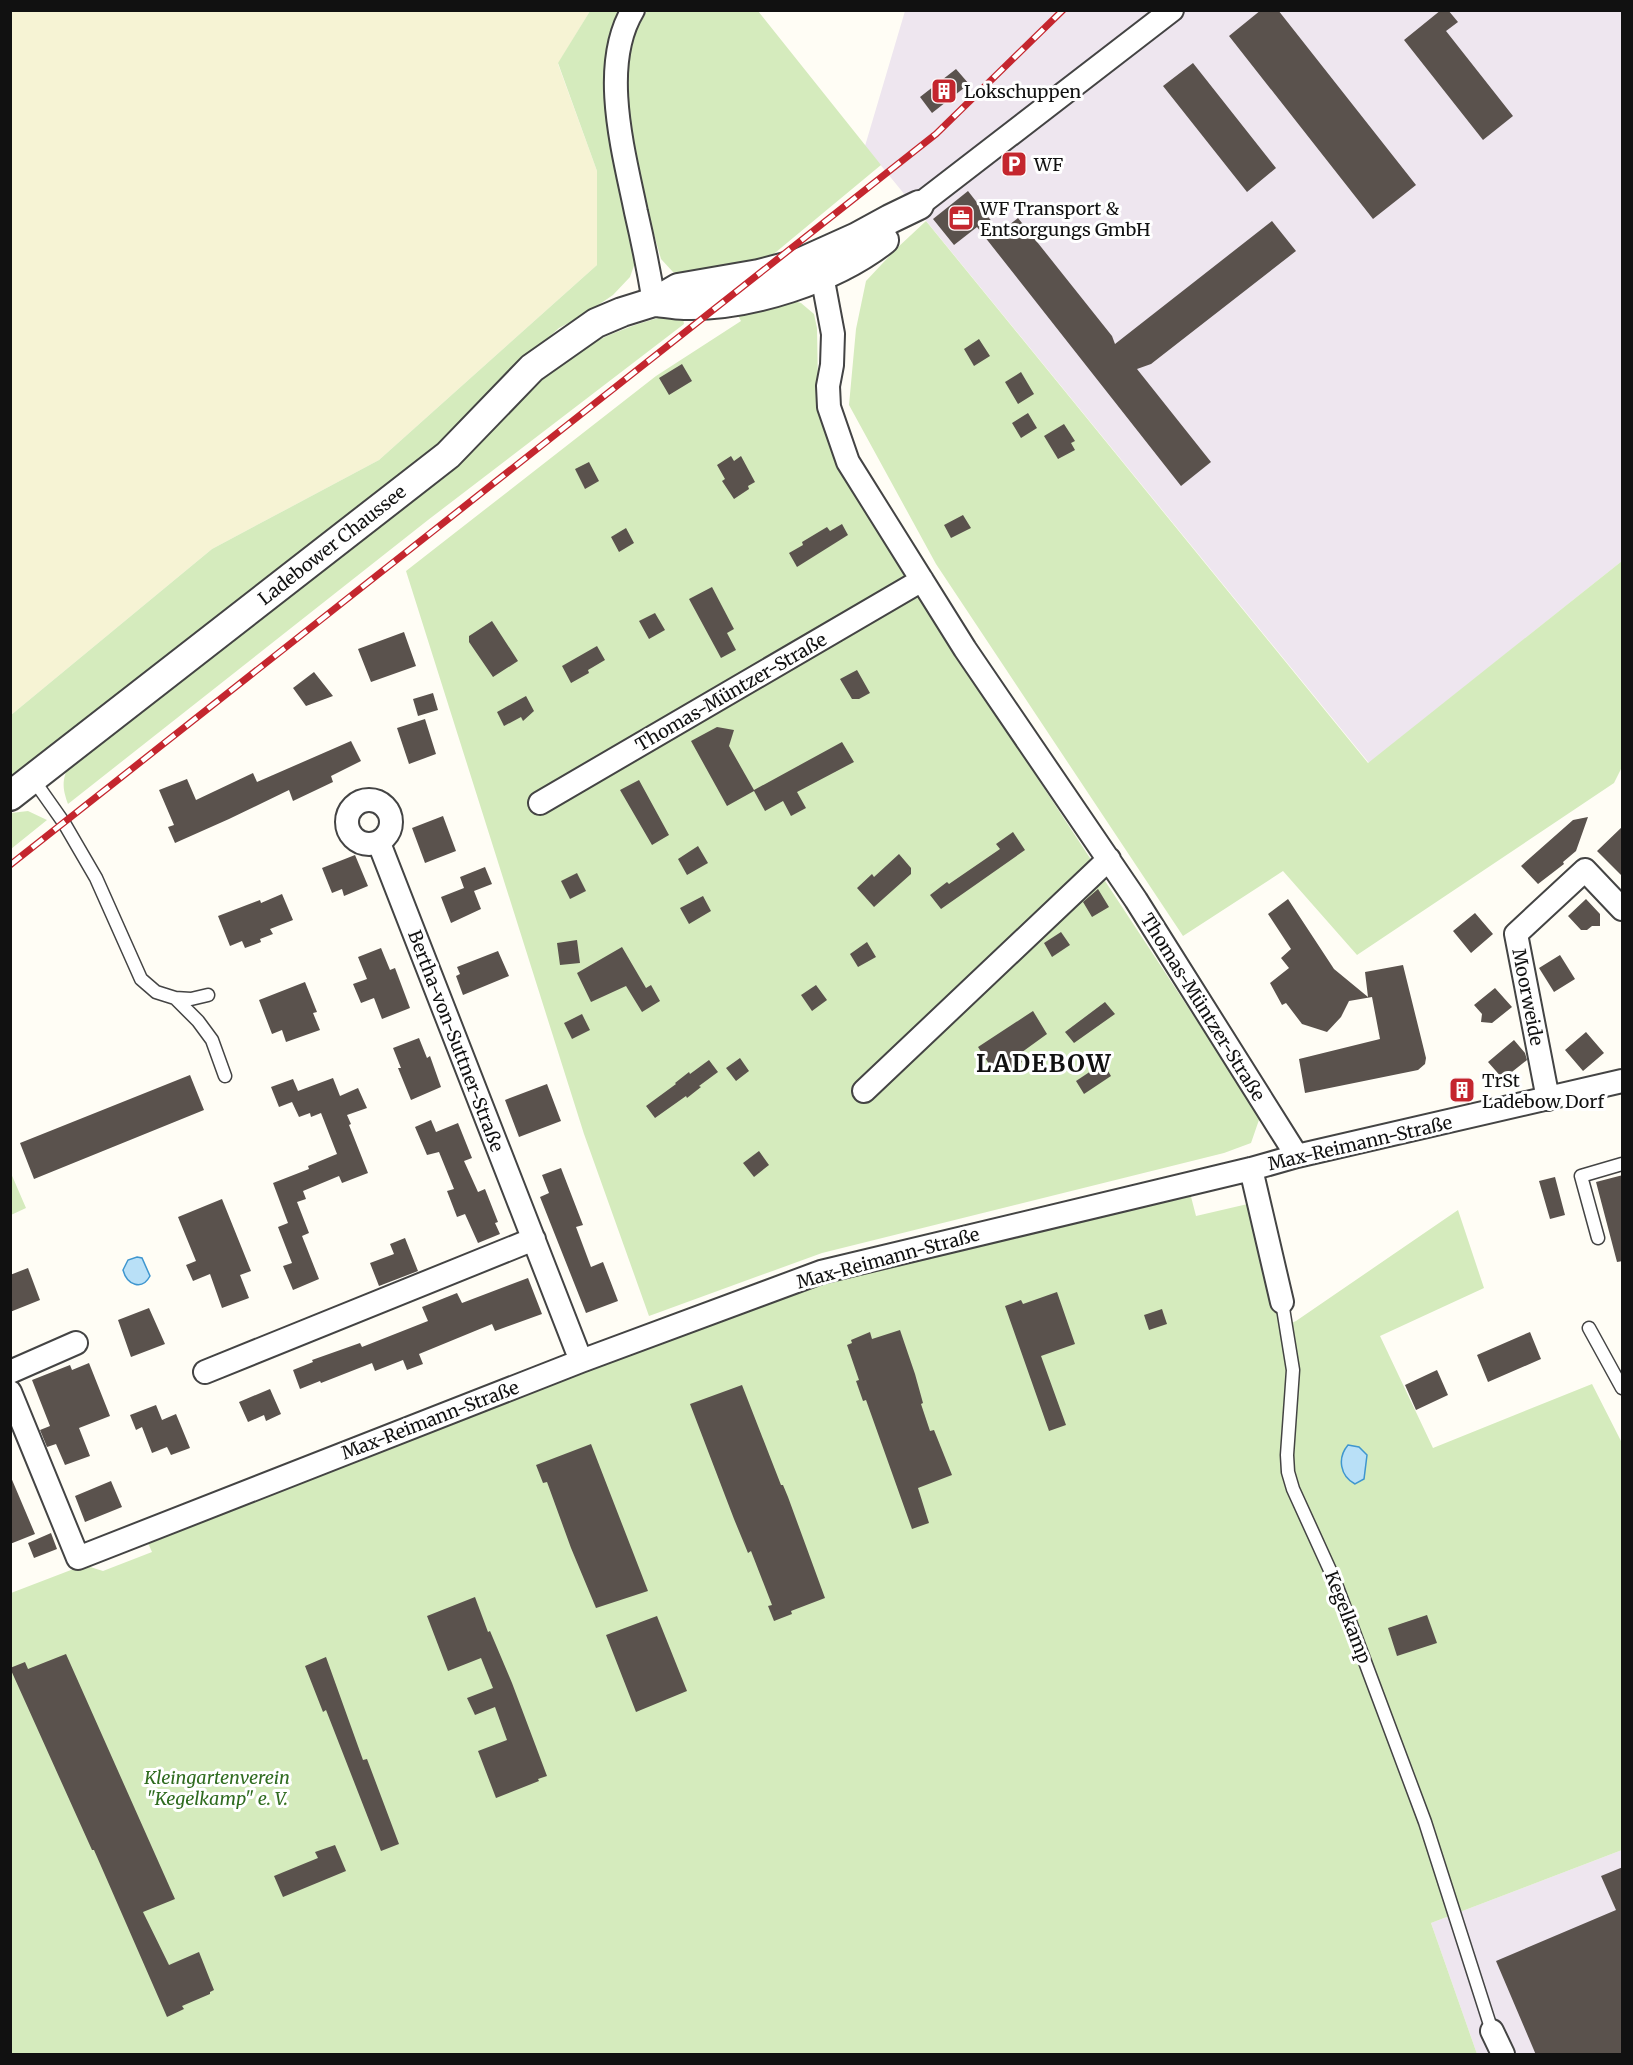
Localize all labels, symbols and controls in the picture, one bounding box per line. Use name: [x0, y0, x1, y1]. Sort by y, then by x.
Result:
building icon: Lokschuppen: [929, 76, 959, 106]
place label: Lokschuppen: [964, 80, 1081, 103]
parking icon: WF: [999, 149, 1029, 179]
place label: WF: [1033, 153, 1063, 176]
place label: WF Transport & Entsorgungs GmbH: [979, 197, 1150, 241]
office icon: WF Transport & Entsorgungs GmbH: [946, 203, 976, 233]
street label: Ladebower Chaussee: [253, 480, 411, 610]
street label: Thomas-Müntzer-Straße: [631, 628, 831, 756]
street label: Thomas-Müntzer-Straße: [1136, 909, 1270, 1105]
street label: Bertha-von-Suttner-Straße: [403, 927, 509, 1155]
street label: Moorweide: [1507, 947, 1549, 1047]
district label: LADEBOW: [976, 1048, 1112, 1079]
place label: TrSt Ladebow Dorf: [1482, 1069, 1605, 1113]
building icon: TrSt Ladebow Dorf: [1447, 1075, 1477, 1105]
street label: Max-Reimann-Straße: [1266, 1111, 1454, 1175]
street label: Max-Reimann-Straße: [794, 1223, 982, 1293]
street label: Max-Reimann-Straße: [338, 1376, 522, 1464]
street label: Kegelkamp: [1320, 1567, 1376, 1667]
park label: Kleingartenverein "Kegelkamp" e. V.: [143, 1766, 290, 1810]

